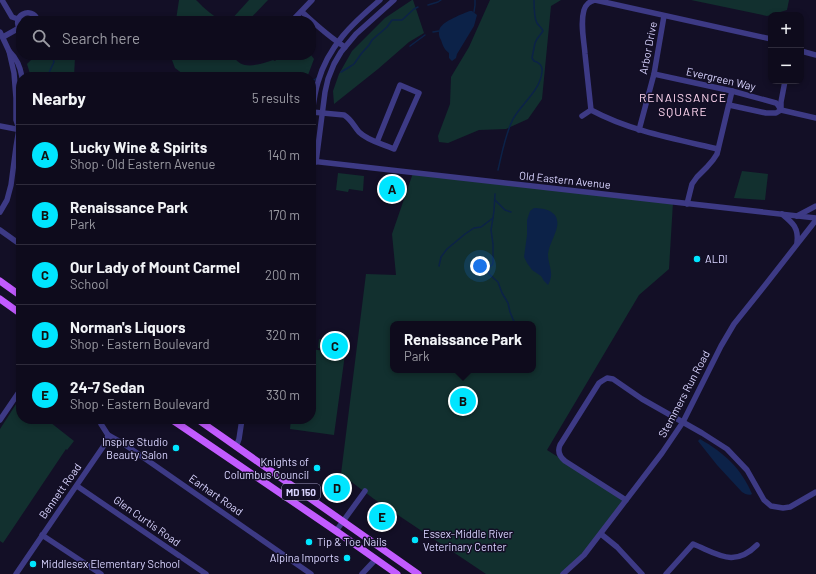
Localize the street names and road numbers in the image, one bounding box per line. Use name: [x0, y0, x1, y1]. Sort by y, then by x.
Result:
street label: Arbor Drive: [636, 20, 659, 75]
street label: Evergreen Way: [685, 64, 757, 93]
street label: Old Eastern Avenue: [519, 168, 612, 191]
street label: Stemmers Run Road: [655, 348, 712, 439]
street label: Bennett Road: [36, 460, 84, 521]
street label: Earhart Road: [187, 471, 246, 518]
road number: MD 150: [282, 484, 320, 500]
street label: Glen Curtis Road: [111, 493, 183, 548]

